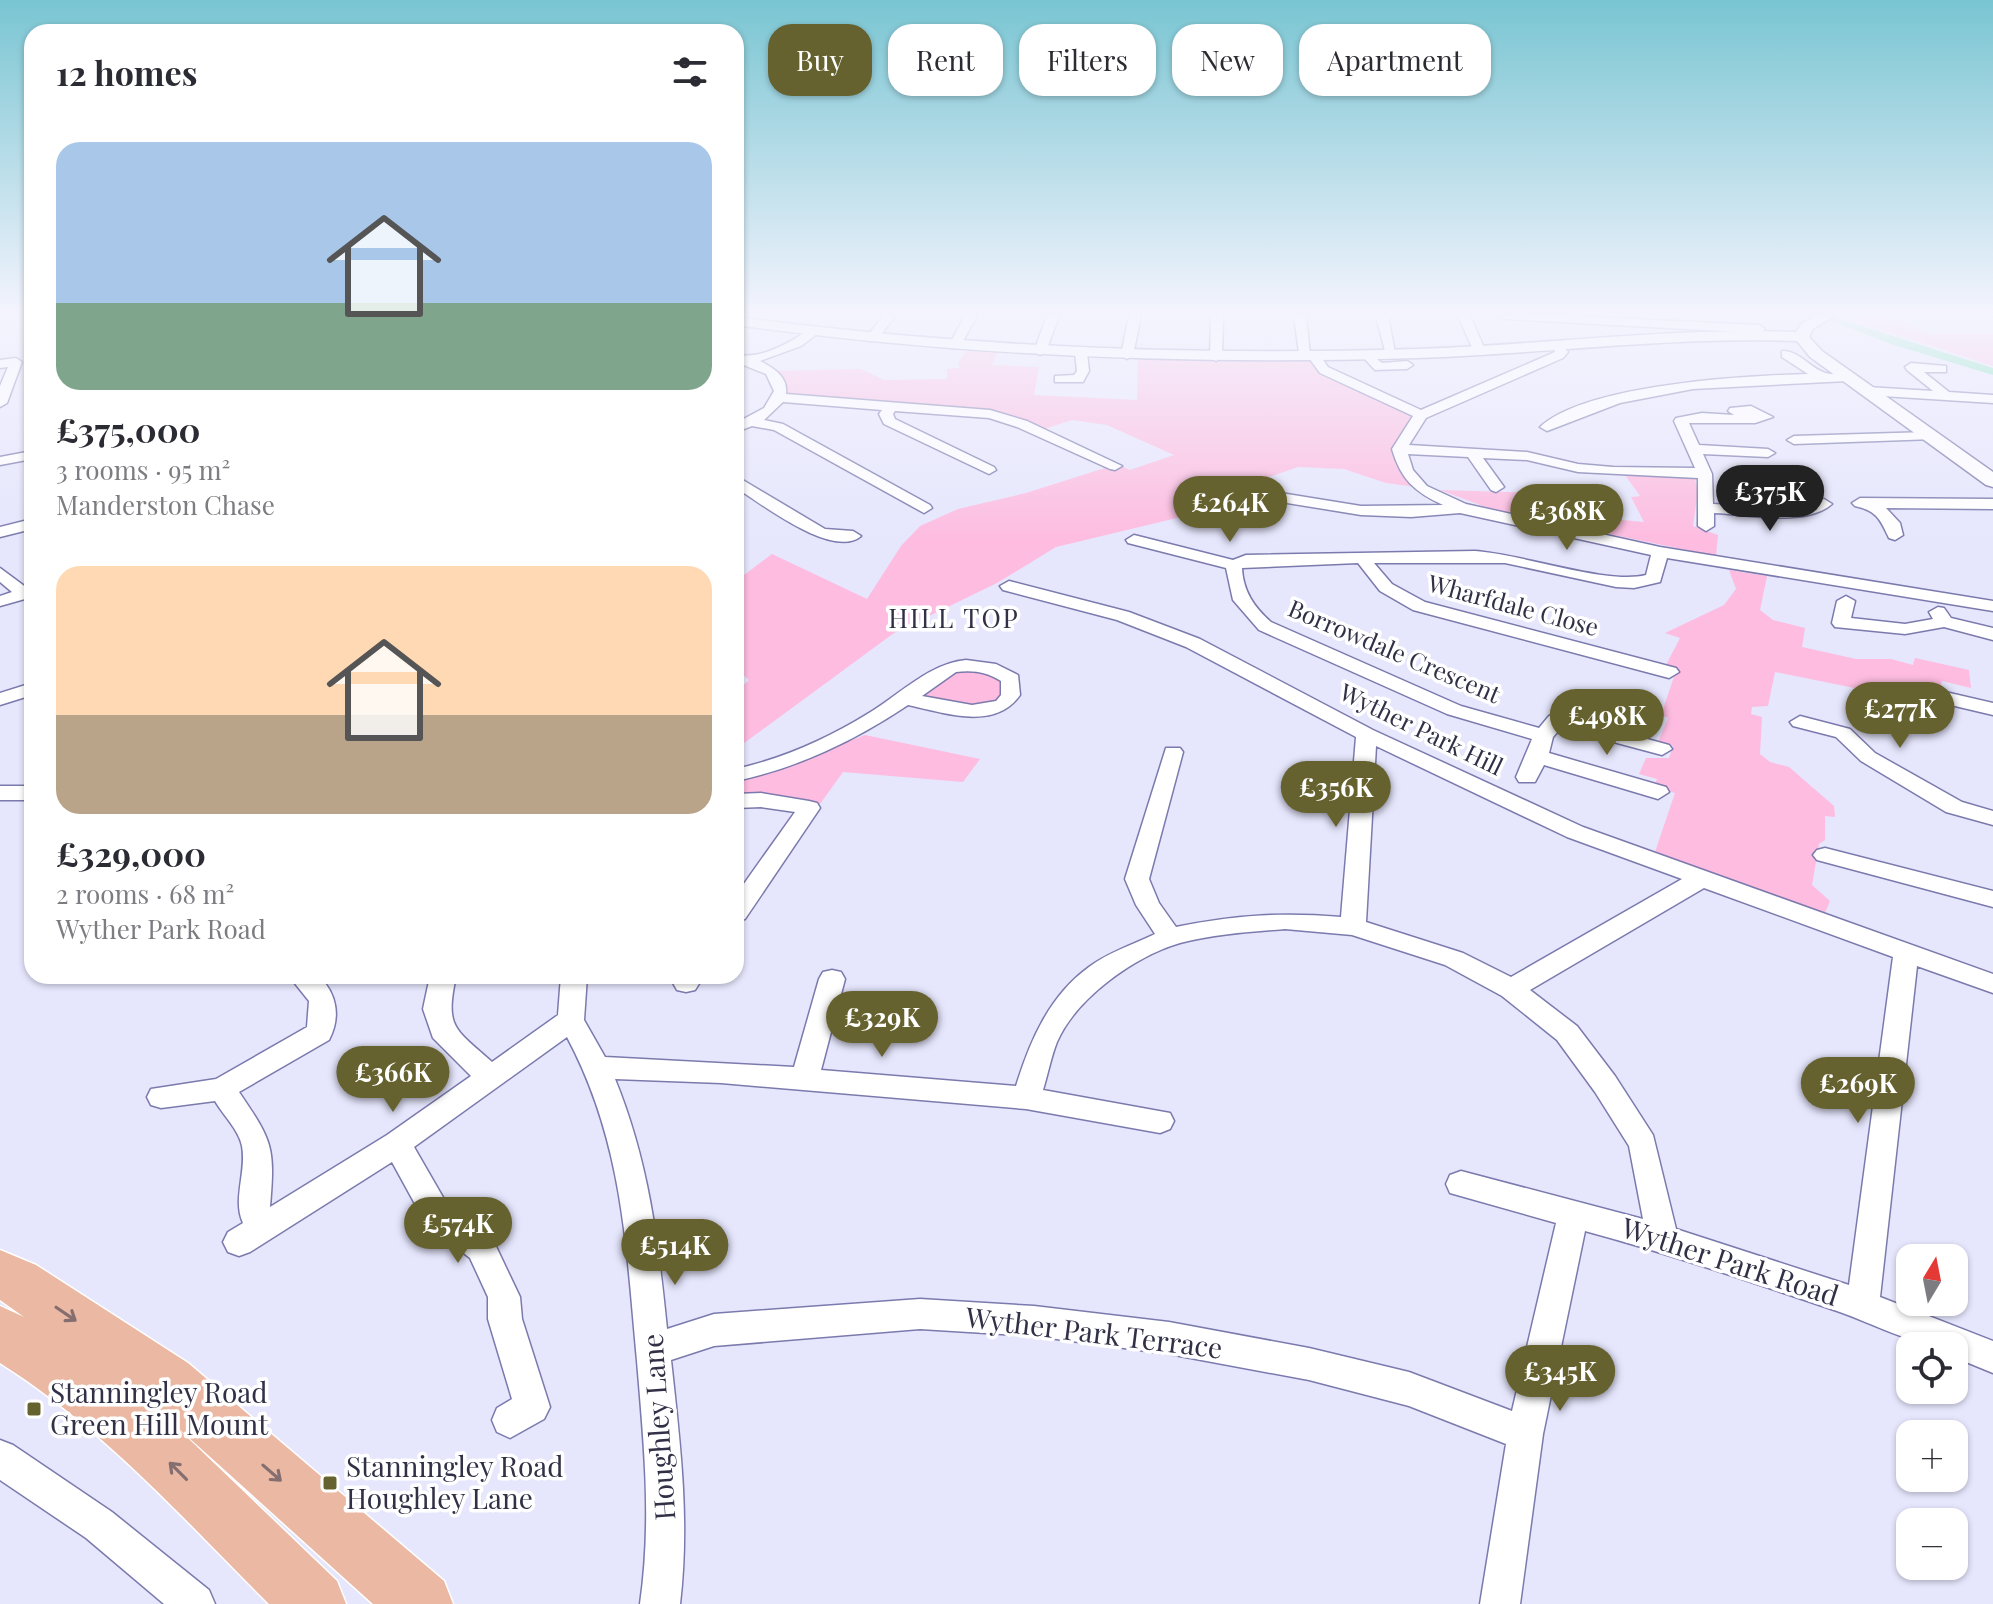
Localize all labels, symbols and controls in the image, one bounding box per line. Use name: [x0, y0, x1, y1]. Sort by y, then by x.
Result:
chip: Buy: [768, 24, 872, 96]
chip: Rent: [888, 24, 1003, 96]
chip: Filters: [1019, 24, 1156, 96]
chip: New: [1172, 24, 1283, 96]
chip: Apartment: [1299, 24, 1491, 96]
text: 12 homes: [56, 49, 197, 95]
icon: filters: [668, 50, 712, 94]
icon: home: [312, 194, 456, 338]
text: £375,000: [56, 406, 201, 452]
text: 3 rooms · 95 m²: [56, 452, 230, 487]
pin: £375K: [1714, 465, 1826, 533]
text: £375K: [1734, 473, 1806, 508]
pin: £264K: [1174, 476, 1286, 544]
text: £264K: [1191, 484, 1269, 519]
pin: £368K: [1511, 484, 1623, 552]
text: Manderston Chase: [56, 487, 275, 522]
text: £368K: [1528, 492, 1606, 527]
street label: Wharfdale Close: [1424, 566, 1602, 642]
street label: Borrowdale Crescent: [1284, 591, 1506, 709]
district label: HILL TOP: [888, 600, 1020, 635]
icon: home: [312, 618, 456, 762]
street label: Wyther Park Hill: [1334, 674, 1509, 782]
pin: £277K: [1844, 682, 1956, 750]
pin: £498K: [1551, 689, 1663, 757]
text: £277K: [1864, 690, 1936, 725]
text: £498K: [1568, 697, 1646, 732]
pin: £356K: [1280, 761, 1392, 829]
text: £356K: [1299, 769, 1373, 804]
text: £329,000: [56, 830, 206, 876]
text: 2 rooms · 68 m²: [56, 876, 234, 911]
text: Wyther Park Road: [56, 911, 266, 946]
pin: £329K: [826, 991, 938, 1059]
text: £329K: [844, 999, 920, 1034]
pin: £366K: [337, 1046, 449, 1114]
text: £366K: [354, 1054, 432, 1089]
pin: £269K: [1802, 1057, 1914, 1125]
text: £269K: [1819, 1065, 1897, 1100]
pin: £574K: [402, 1197, 514, 1265]
text: £574K: [422, 1205, 494, 1240]
street label: Wyther Park Road: [1616, 1208, 1844, 1313]
pin: £514K: [619, 1219, 731, 1287]
text: £514K: [639, 1227, 711, 1262]
north arrow: [1896, 1244, 1968, 1316]
map controls: [1896, 1244, 1968, 1580]
street label: Wyther Park Terrace: [963, 1297, 1225, 1366]
one-way arrow: [55, 1306, 77, 1322]
button: locate: [1896, 1332, 1968, 1404]
street label: Houghley Lane: [633, 1333, 682, 1522]
pin: £345K: [1504, 1345, 1616, 1413]
text: £345K: [1523, 1353, 1597, 1388]
place label: Stanningley Road Green Hill Mount: [50, 1373, 269, 1442]
marker: Stanningley Road Green Hill Mount: [25, 1400, 43, 1418]
button: +: [1896, 1420, 1968, 1492]
place label: Stanningley Road Houghley Lane: [346, 1447, 564, 1516]
one-way arrow: [169, 1462, 188, 1481]
one-way arrow: [261, 1464, 281, 1482]
marker: Stanningley Road Houghley Lane: [321, 1474, 339, 1492]
button: −: [1896, 1508, 1968, 1580]

